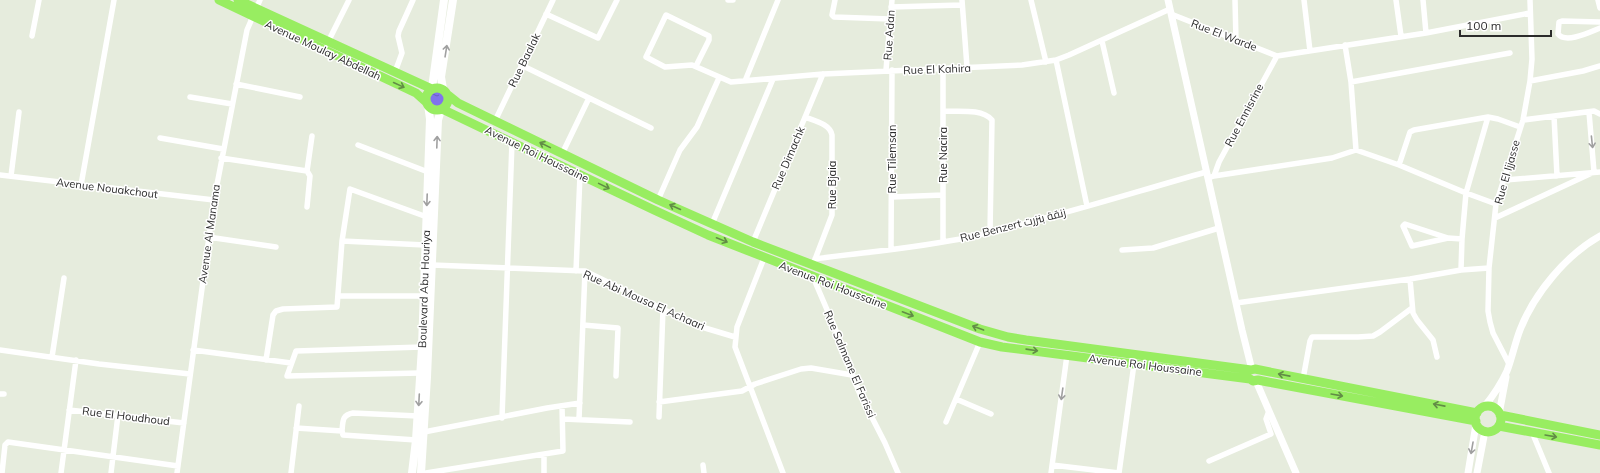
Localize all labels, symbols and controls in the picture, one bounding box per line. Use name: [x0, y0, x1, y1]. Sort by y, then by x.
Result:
street label: Rue Adan: [880, 9, 898, 61]
scale bar: [1460, 12, 1551, 38]
street label: Rue El Warde: [1189, 16, 1259, 54]
street label: Avenue Moulay Abdellah: [263, 17, 383, 83]
text: 100 m: [1466, 18, 1501, 33]
street label: Rue Baalak: [505, 30, 543, 89]
one-way arrow: [442, 44, 450, 57]
street label: Rue El Kahira: [903, 61, 971, 77]
street label: Rue Ennisrine: [1222, 81, 1266, 149]
one-way arrow: [393, 82, 405, 89]
street label: Avenue Roi Houssaine: [483, 123, 591, 185]
street label: Rue Dimachk: [768, 124, 808, 192]
street label: Rue Tilemsan: [885, 125, 899, 193]
street label: Rue Nacira: [936, 127, 950, 183]
one-way arrow: [1588, 135, 1596, 148]
one-way arrow: [433, 136, 441, 149]
street label: Rue El Ijjasse: [1491, 138, 1523, 206]
one-way arrow: [539, 141, 551, 149]
street label: Rue Bjaia: [825, 161, 839, 209]
street label: Avenue Nouakchout: [55, 175, 159, 201]
street label: Avenue Al Manama: [195, 183, 223, 285]
one-way arrow: [597, 183, 609, 190]
one-way arrow: [424, 193, 431, 206]
one-way arrow: [669, 203, 681, 210]
street label: Rue Benzert زنقة بنزرت: [959, 205, 1067, 245]
street label: Boulevard Abu Houriya: [415, 230, 433, 348]
one-way arrow: [715, 237, 727, 245]
street label: Avenue Roi Houssaine: [777, 258, 889, 312]
street label: Rue Abi Mousa El Achaari: [581, 267, 707, 333]
street label: Rue Salmane El Farissi: [821, 308, 879, 420]
one-way arrow: [901, 310, 913, 318]
one-way arrow: [972, 324, 984, 332]
one-way arrow: [1025, 346, 1038, 354]
street label: Avenue Roi Houssaine: [1088, 351, 1202, 379]
one-way arrow: [1278, 371, 1291, 379]
one-way arrow: [1058, 387, 1066, 400]
one-way arrow: [1330, 391, 1343, 399]
one-way arrow: [415, 393, 422, 406]
one-way arrow: [1433, 401, 1446, 409]
street label: Rue El Houdhoud: [81, 404, 171, 428]
one-way arrow: [1544, 432, 1557, 440]
one-way arrow: [1468, 442, 1476, 455]

